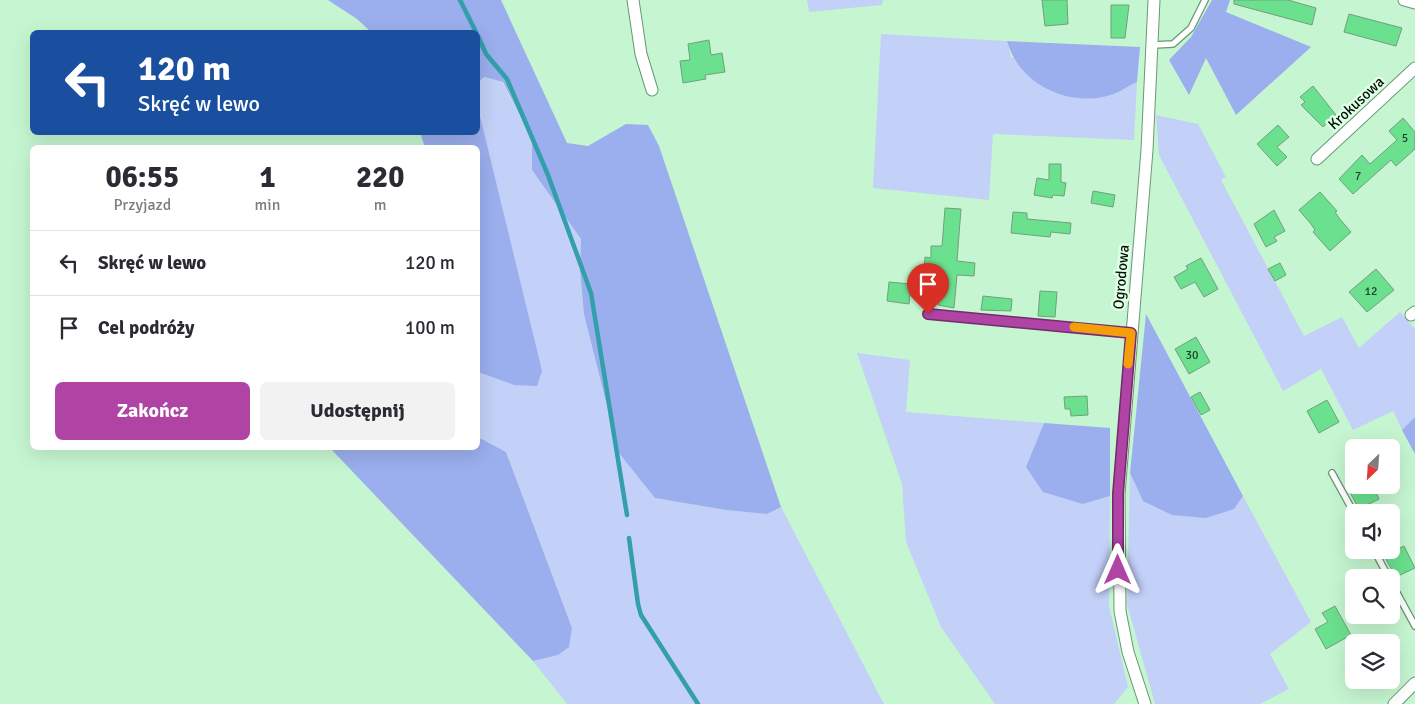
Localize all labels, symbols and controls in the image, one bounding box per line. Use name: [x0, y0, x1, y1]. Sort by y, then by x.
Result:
text: 120 m: [138, 47, 231, 90]
icon: left: [55, 50, 120, 115]
street label: Krokusowa: [1324, 73, 1388, 133]
text: Skręć w lewo: [138, 90, 260, 117]
house number: 5: [1402, 131, 1408, 146]
text: 06:55: [105, 159, 179, 196]
text: 1: [259, 159, 276, 196]
text: 220: [356, 159, 404, 196]
house number: 7: [1355, 169, 1361, 184]
text: Przyjazd: [113, 195, 171, 215]
text: min: [255, 195, 280, 215]
text: m: [374, 195, 387, 215]
street label: Ogrodowa: [1109, 244, 1133, 310]
icon: left: [55, 249, 83, 277]
text: Skręć w lewo: [98, 251, 206, 275]
text: 120 m: [405, 251, 455, 275]
pin: [907, 263, 949, 314]
icon: arrive: [914, 270, 942, 298]
house number: 12: [1365, 284, 1377, 299]
icon: arrive: [55, 314, 83, 342]
text: Cel podróży: [98, 316, 194, 340]
text: 100 m: [405, 316, 455, 340]
house number: 30: [1186, 348, 1198, 363]
button: Zakończ: [55, 382, 250, 440]
button: Udostępnij: [260, 382, 455, 440]
north arrow: [1345, 439, 1400, 494]
map controls: [1345, 439, 1400, 689]
button: sound: [1345, 504, 1400, 559]
position arrow: [1091, 543, 1143, 595]
button: search: [1345, 569, 1400, 624]
button: layers: [1345, 634, 1400, 689]

